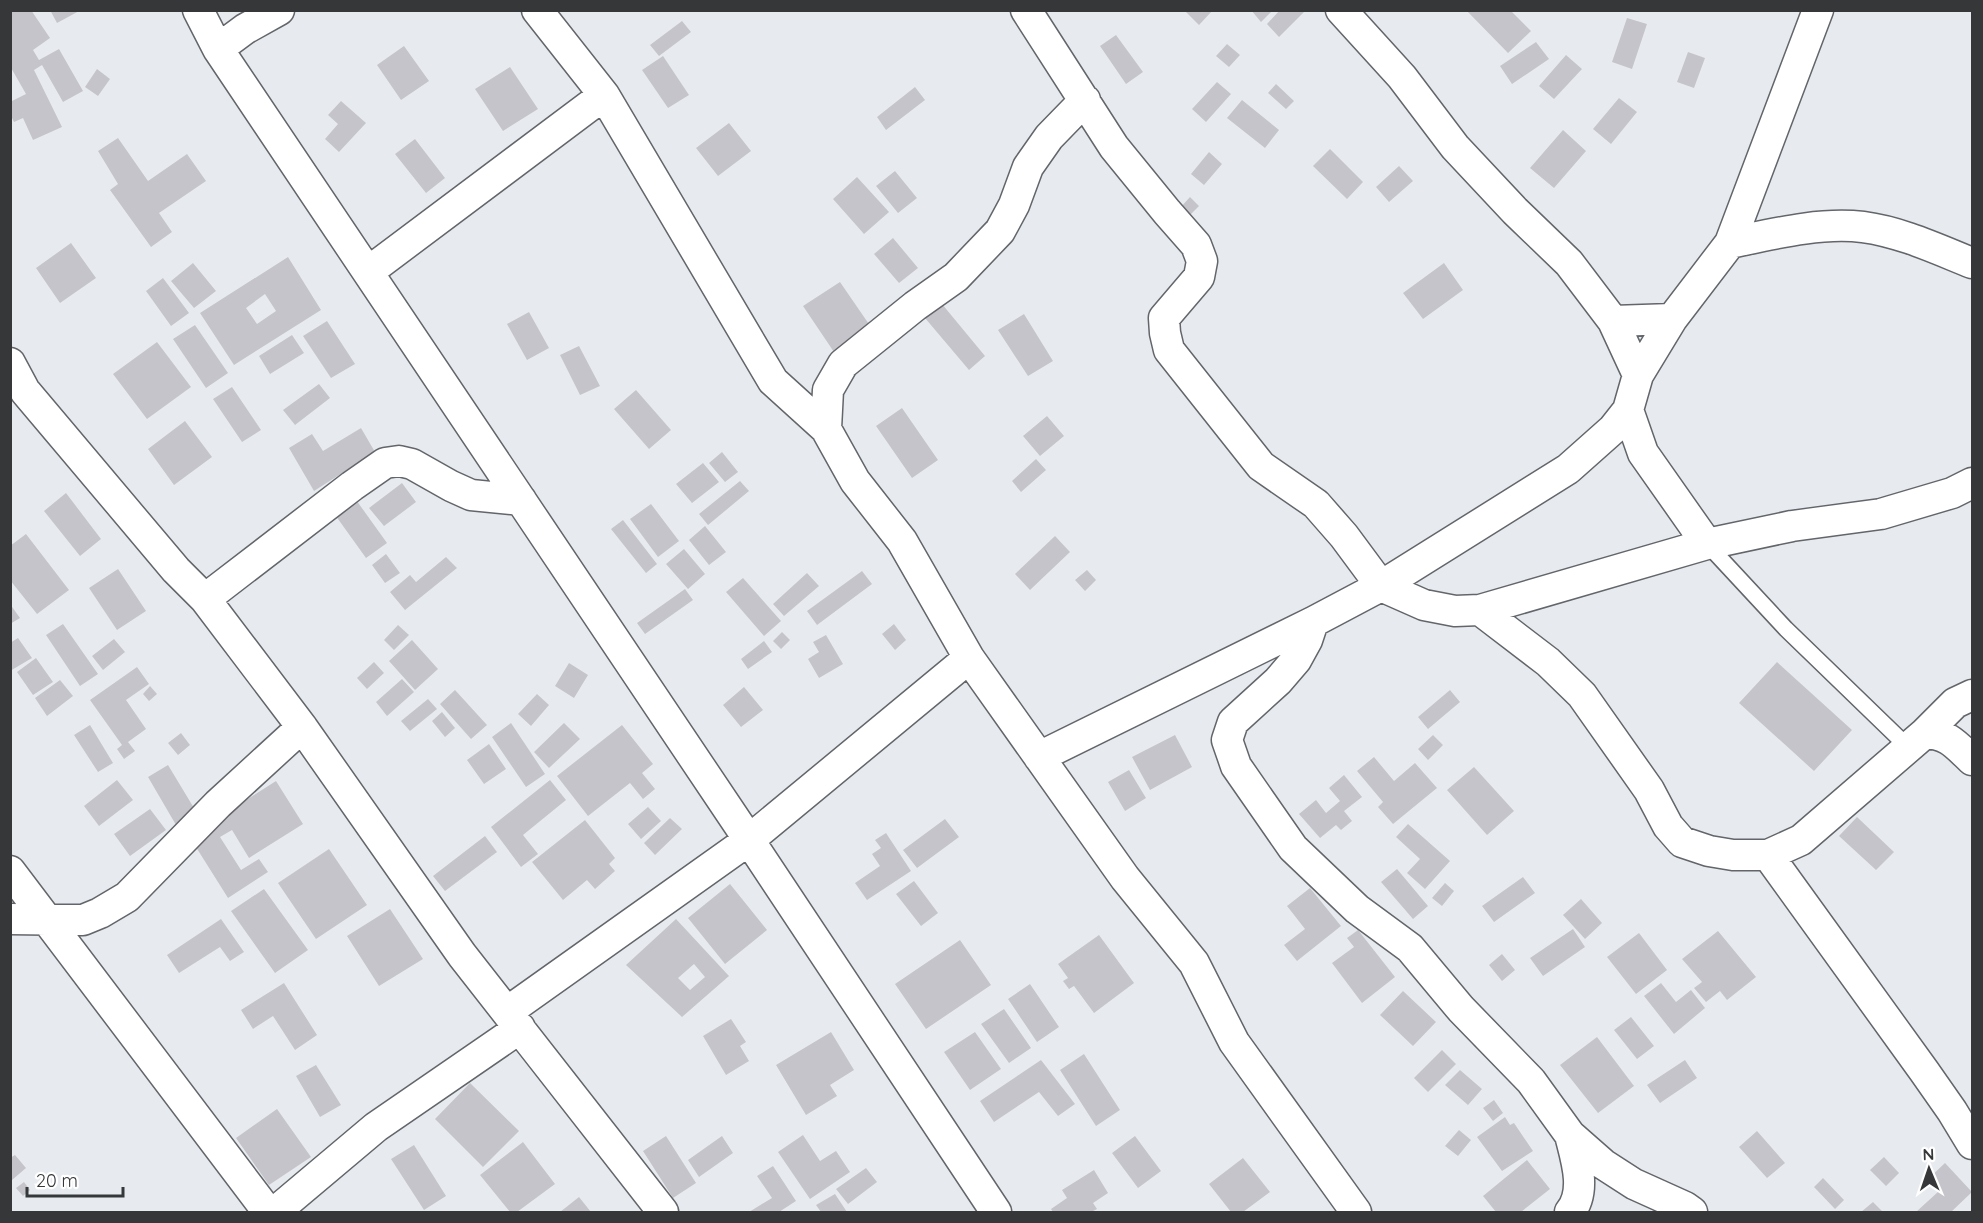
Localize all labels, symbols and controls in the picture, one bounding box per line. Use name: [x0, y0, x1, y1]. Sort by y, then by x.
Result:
north arrow: [1899, 1139, 1959, 1199]
text: N: [1922, 1144, 1935, 1164]
scale bar: [27, 1160, 123, 1198]
text: 20 m: [36, 1169, 78, 1192]

